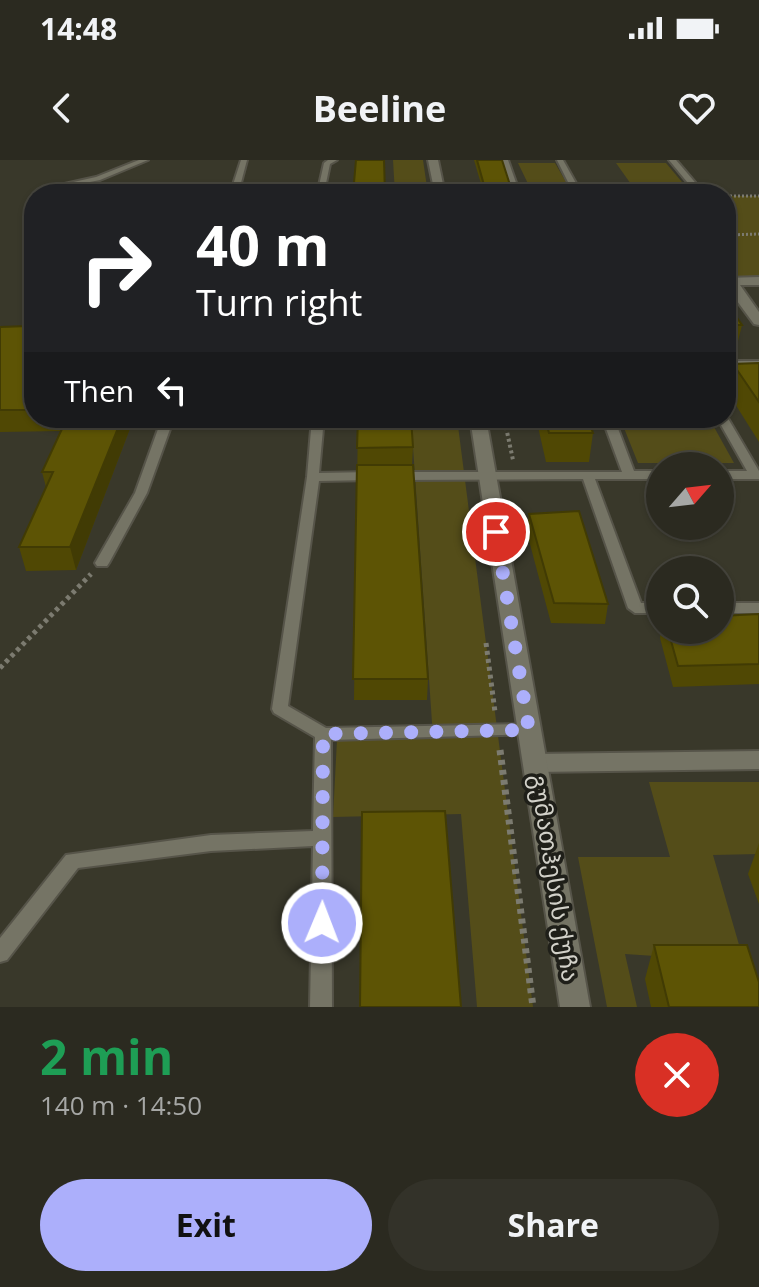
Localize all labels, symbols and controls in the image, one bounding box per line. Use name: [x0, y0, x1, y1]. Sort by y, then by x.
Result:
text: 14:48: [40, 8, 117, 49]
text: Beeline: [313, 84, 446, 133]
icon: back: [40, 86, 84, 130]
icon: heart: [675, 86, 719, 130]
text: 40 m: [196, 206, 330, 282]
icon: right: [64, 216, 168, 320]
text: Turn right: [196, 278, 362, 327]
icon: left: [150, 368, 194, 412]
text: Then: [64, 370, 134, 411]
north arrow: [646, 452, 734, 540]
map controls: [646, 452, 734, 644]
pin: [462, 498, 530, 566]
icon: arrive: [474, 510, 518, 554]
button: search: [646, 556, 734, 644]
street label: გუმათჰესის ქუჩა: [523, 772, 588, 984]
position arrow: [280, 881, 364, 965]
text: 2 min: [40, 1024, 173, 1089]
button: close: [635, 1033, 719, 1117]
text: 140 m · 14:50: [40, 1087, 202, 1123]
button: Exit: [40, 1179, 372, 1271]
button: Share: [388, 1179, 719, 1271]

